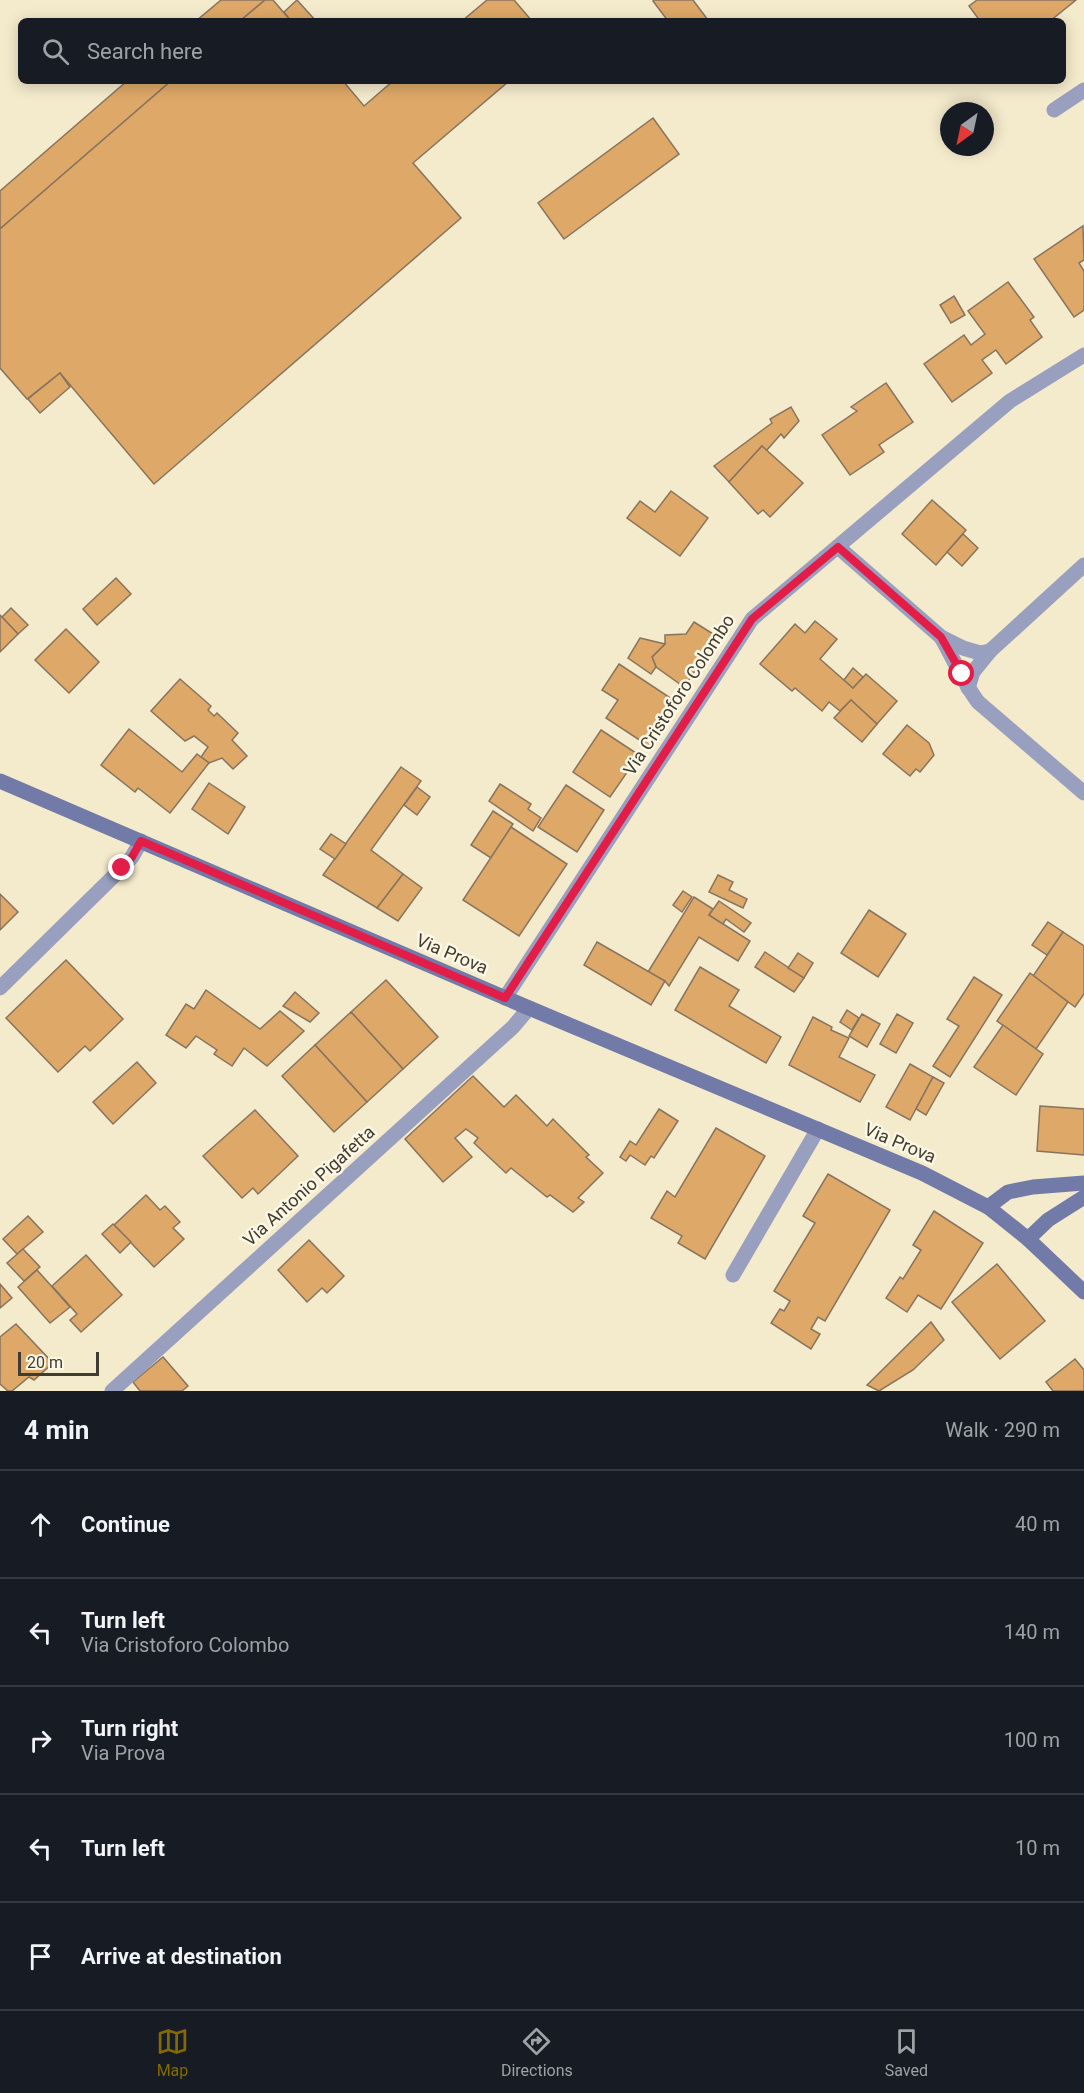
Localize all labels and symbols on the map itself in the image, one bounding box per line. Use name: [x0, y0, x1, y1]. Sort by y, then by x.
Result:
north arrow: [940, 102, 994, 156]
street label: Via Cristoforo Colombo: [619, 610, 738, 779]
route start: [948, 660, 974, 686]
route end: [108, 854, 134, 880]
street label: Via Prova: [413, 929, 491, 978]
street label: Via Prova: [861, 1118, 939, 1167]
street label: Via Antonio Pigafetta: [239, 1121, 379, 1250]
scale bar: [18, 1349, 99, 1376]

